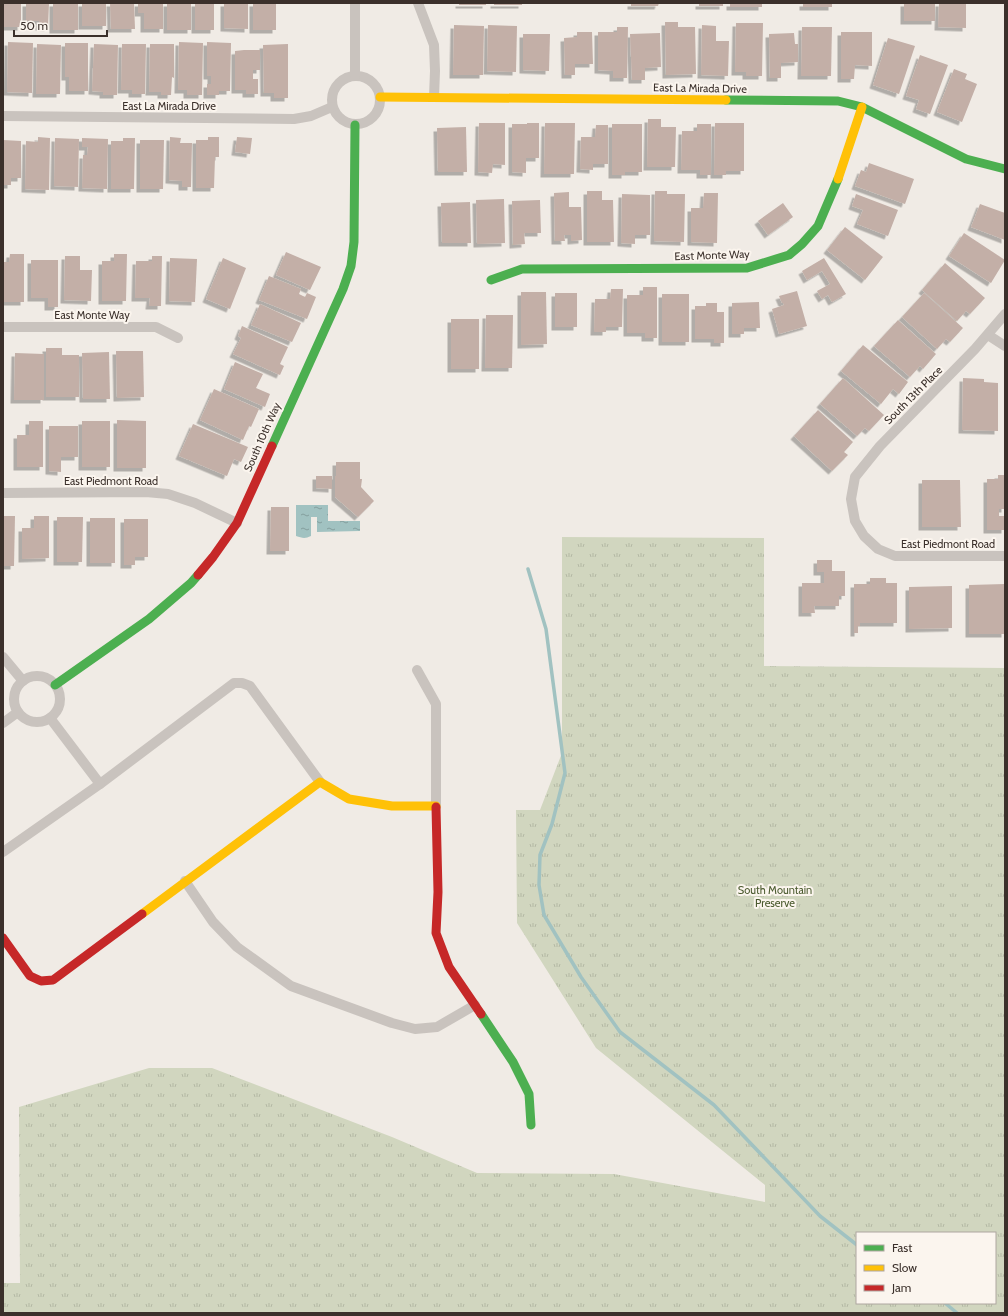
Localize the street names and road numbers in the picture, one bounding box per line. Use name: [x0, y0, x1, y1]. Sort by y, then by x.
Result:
street label: East La Mirada Drive: [653, 80, 747, 96]
street label: East La Mirada Drive: [122, 99, 216, 113]
street label: East Monte Way: [674, 247, 750, 263]
street label: East Monte Way: [54, 308, 130, 322]
street label: South 13th Place: [881, 363, 945, 427]
street label: South 10th Way: [240, 400, 284, 474]
street label: East Piedmont Road: [64, 474, 158, 488]
street label: East Piedmont Road: [901, 537, 995, 551]

